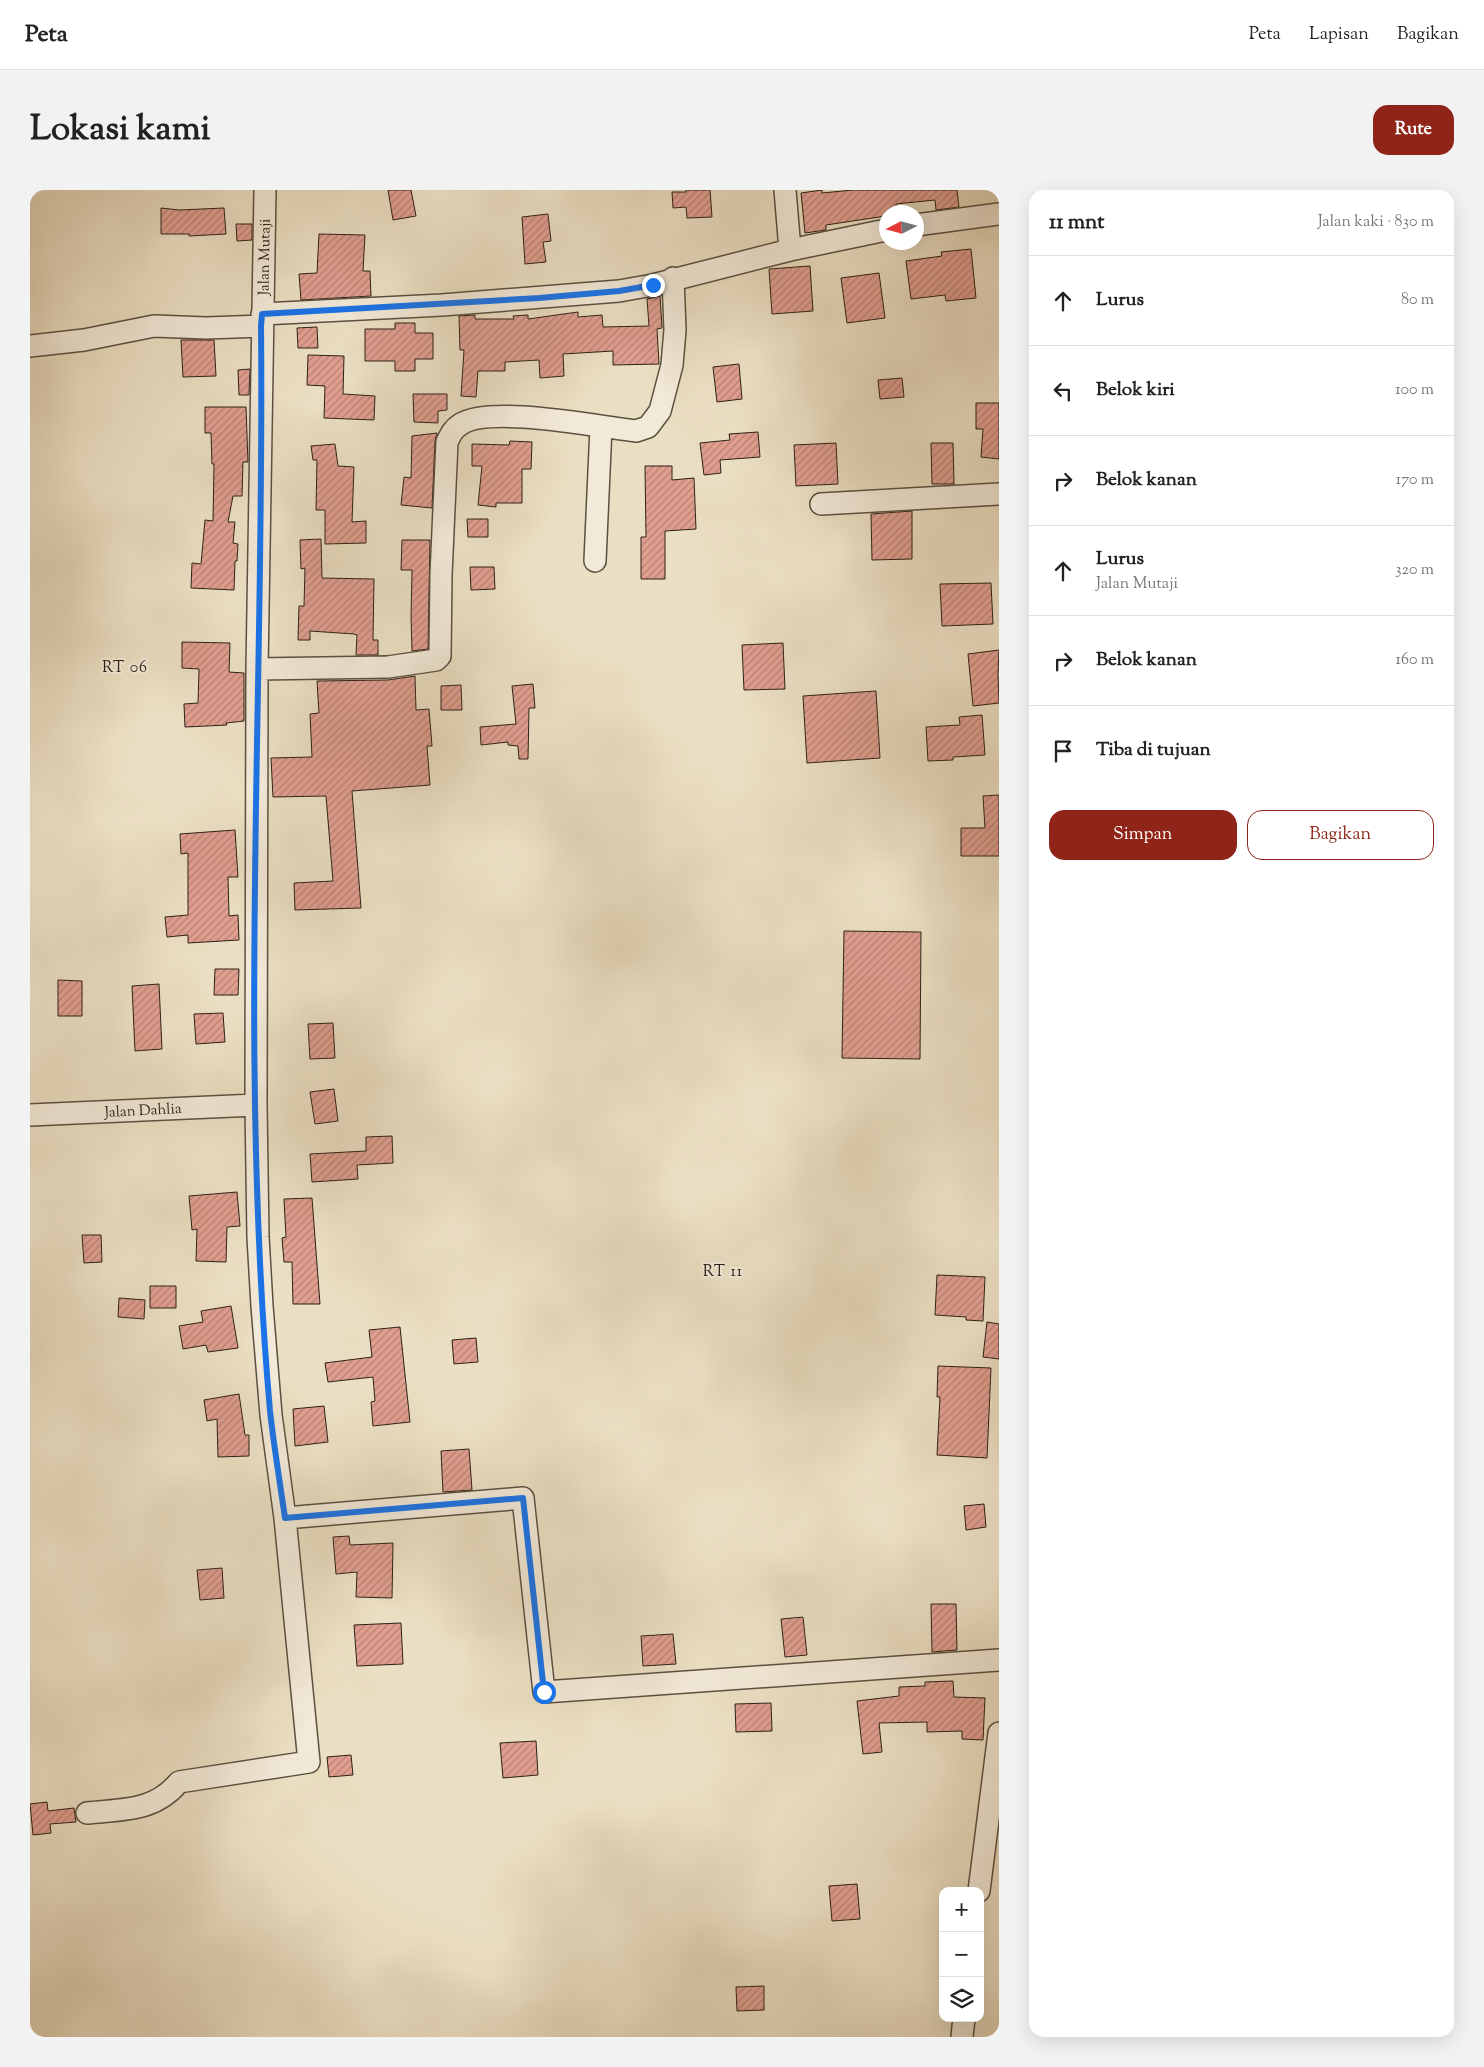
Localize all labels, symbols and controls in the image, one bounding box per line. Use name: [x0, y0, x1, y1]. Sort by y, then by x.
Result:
text: Peta: [25, 18, 68, 52]
text: Peta: [1249, 22, 1281, 48]
text: Lapisan: [1309, 22, 1369, 48]
text: Bagikan: [1397, 22, 1459, 48]
text: Lokasi kami: [30, 105, 211, 156]
button: Rute: [1373, 105, 1454, 155]
north arrow: [879, 205, 924, 250]
text: 11 mnt: [1049, 208, 1105, 238]
text: Jalan kaki · 830 m: [1318, 211, 1434, 234]
street label: Jalan Mutaji: [254, 218, 277, 297]
route end: [642, 274, 665, 297]
icon: ahead: [1049, 287, 1077, 315]
text: Lurus: [1096, 287, 1144, 314]
text: 80 m: [1401, 289, 1434, 312]
icon: left: [1049, 377, 1077, 405]
text: Belok kiri: [1096, 377, 1175, 404]
text: 100 m: [1395, 379, 1434, 402]
icon: right: [1049, 467, 1077, 495]
text: Belok kanan: [1096, 467, 1197, 494]
text: 170 m: [1396, 469, 1434, 492]
text: Lurus: [1096, 546, 1144, 573]
icon: ahead: [1049, 557, 1077, 585]
text: 320 m: [1395, 559, 1434, 582]
text: Jalan Mutaji: [1096, 573, 1178, 596]
icon: right: [1049, 647, 1077, 675]
text: Belok kanan: [1096, 647, 1197, 674]
text: 160 m: [1396, 649, 1434, 672]
district label: RT 06: [102, 657, 148, 680]
icon: arrive: [1049, 737, 1077, 765]
text: Tiba di tujuan: [1096, 737, 1211, 764]
button: Simpan: [1049, 810, 1237, 860]
button: Bagikan: [1247, 810, 1434, 860]
street label: Jalan Dahlia: [103, 1099, 182, 1124]
district label: RT 11: [703, 1261, 743, 1284]
route start: [533, 1681, 556, 1704]
map controls: [939, 1887, 984, 2022]
button: +: [939, 1887, 984, 1932]
button: −: [939, 1932, 984, 1977]
button: layers: [939, 1977, 984, 2022]

